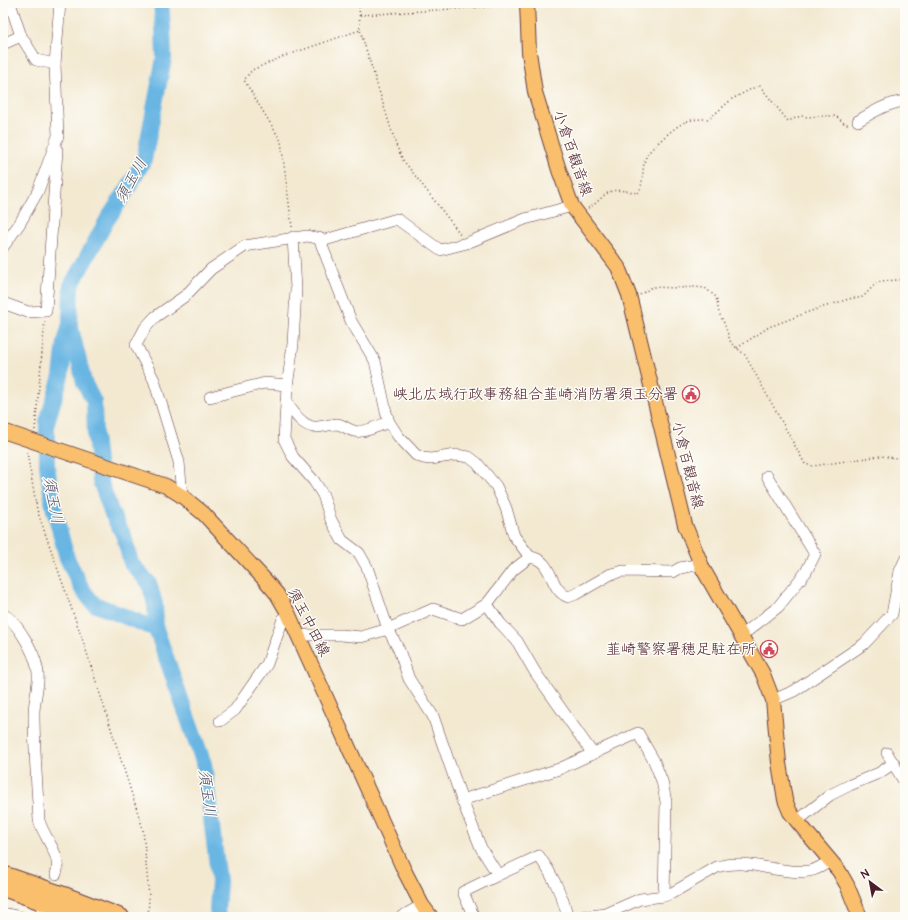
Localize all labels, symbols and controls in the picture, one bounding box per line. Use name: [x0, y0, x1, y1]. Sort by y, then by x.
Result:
street label: 小倉百観音線: [548, 107, 597, 199]
water label: 須玉川: [110, 154, 152, 207]
place label: 峡北広域行政事務組合韮崎消防署須玉分署: [393, 384, 678, 405]
public building icon: 峡北広域行政事務組合韮崎消防署須玉分署: [681, 384, 701, 404]
street label: 小倉百観音線: [666, 419, 709, 511]
water label: 須玉川: [38, 475, 68, 526]
street label: 須玉中田線: [282, 584, 335, 660]
place label: 韮崎警察署穂足駐在所: [606, 639, 756, 660]
public building icon: 韮崎警察署穂足駐在所: [759, 639, 779, 659]
water label: 須玉川: [193, 768, 221, 818]
north arrow: [850, 862, 890, 902]
text: N: [858, 866, 872, 882]

